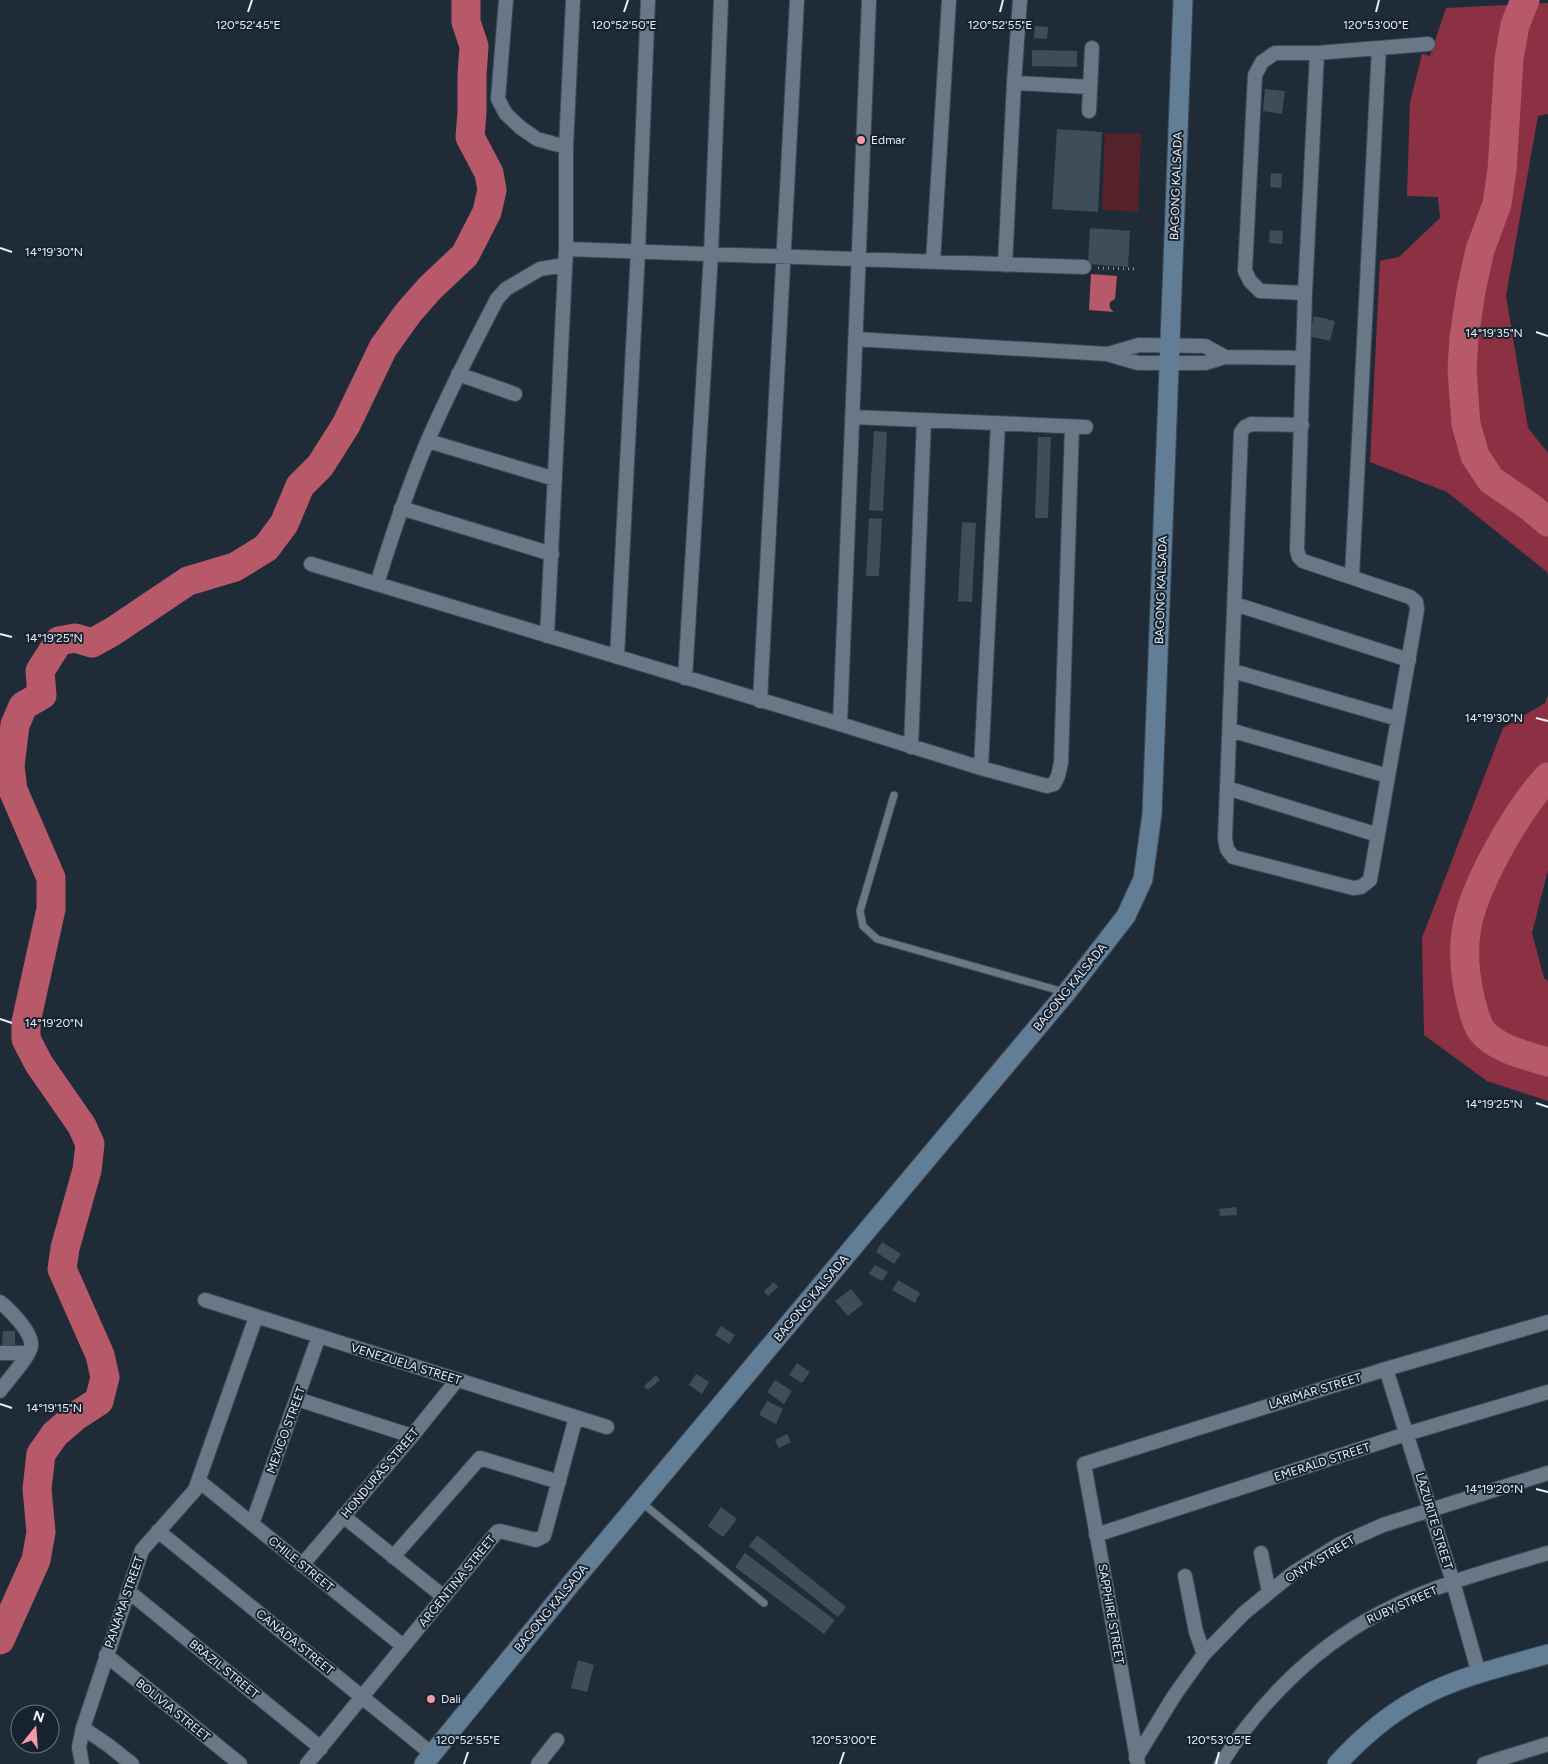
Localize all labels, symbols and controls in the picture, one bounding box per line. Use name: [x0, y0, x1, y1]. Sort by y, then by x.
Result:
text: 120°52'45"E: [215, 18, 281, 32]
text: 120°52'50"E: [591, 18, 657, 32]
text: 120°52'55"E: [968, 18, 1032, 32]
text: 120°53'00"E: [1343, 18, 1409, 32]
street label: BAGONG KALSADA: [1167, 132, 1185, 240]
place label: Edmar: [871, 133, 906, 147]
marker: Edmar: [855, 134, 867, 146]
text: 14°19'30"N: [25, 245, 83, 259]
text: 14°19'35"N: [1465, 326, 1523, 340]
street label: BAGONG KALSADA: [1152, 536, 1170, 644]
text: 14°19'25"N: [25, 631, 83, 645]
text: 14°19'30"N: [1465, 711, 1523, 725]
street label: BAGONG KALSADA: [1030, 940, 1110, 1034]
text: 14°19'20"N: [25, 1016, 83, 1030]
text: 14°19'25"N: [1465, 1097, 1523, 1111]
street label: BAGONG KALSADA: [771, 1252, 851, 1344]
street label: VENEZUELA STREET: [349, 1341, 463, 1388]
street label: LARIMAR STREET: [1267, 1370, 1363, 1412]
street label: MEXICO STREET: [264, 1384, 308, 1475]
text: 14°19'15"N: [26, 1401, 82, 1415]
street label: HONDURAS STREET: [338, 1425, 422, 1521]
street label: EMERALD STREET: [1272, 1440, 1372, 1484]
street label: LAZURITE STREET: [1413, 1471, 1455, 1571]
text: 14°19'20"N: [1465, 1482, 1523, 1496]
street label: ARGENTINA STREET: [416, 1532, 498, 1630]
street label: ONYX STREET: [1283, 1533, 1358, 1585]
street label: CHILE STREET: [266, 1534, 337, 1595]
street label: PANAMA STREET: [102, 1554, 146, 1650]
street label: BAGONG KALSADA: [511, 1561, 591, 1655]
street label: SAPPHIRE STREET: [1095, 1563, 1127, 1666]
street label: RUBY STREET: [1364, 1583, 1440, 1627]
street label: CANADA STREET: [253, 1606, 337, 1678]
street label: BRAZIL STREET: [186, 1637, 262, 1702]
street label: BOLIVIA STREET: [133, 1676, 213, 1744]
place label: Dali: [441, 1692, 461, 1706]
marker: Dali: [425, 1693, 437, 1705]
north arrow: [10, 1704, 60, 1754]
text: N: [31, 1707, 46, 1727]
text: 120°52'55"E: [436, 1733, 500, 1747]
text: 120°53'00"E: [811, 1733, 877, 1747]
text: 120°53'05"E: [1186, 1733, 1252, 1747]

